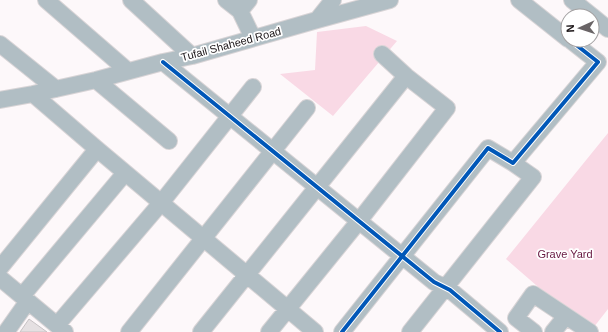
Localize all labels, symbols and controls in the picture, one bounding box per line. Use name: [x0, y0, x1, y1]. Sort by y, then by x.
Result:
north arrow: [560, 8, 600, 48]
text: N: [564, 24, 576, 33]
street label: Tufail Shaheed Road: [180, 25, 282, 63]
park label: Grave Yard: [537, 248, 593, 260]

